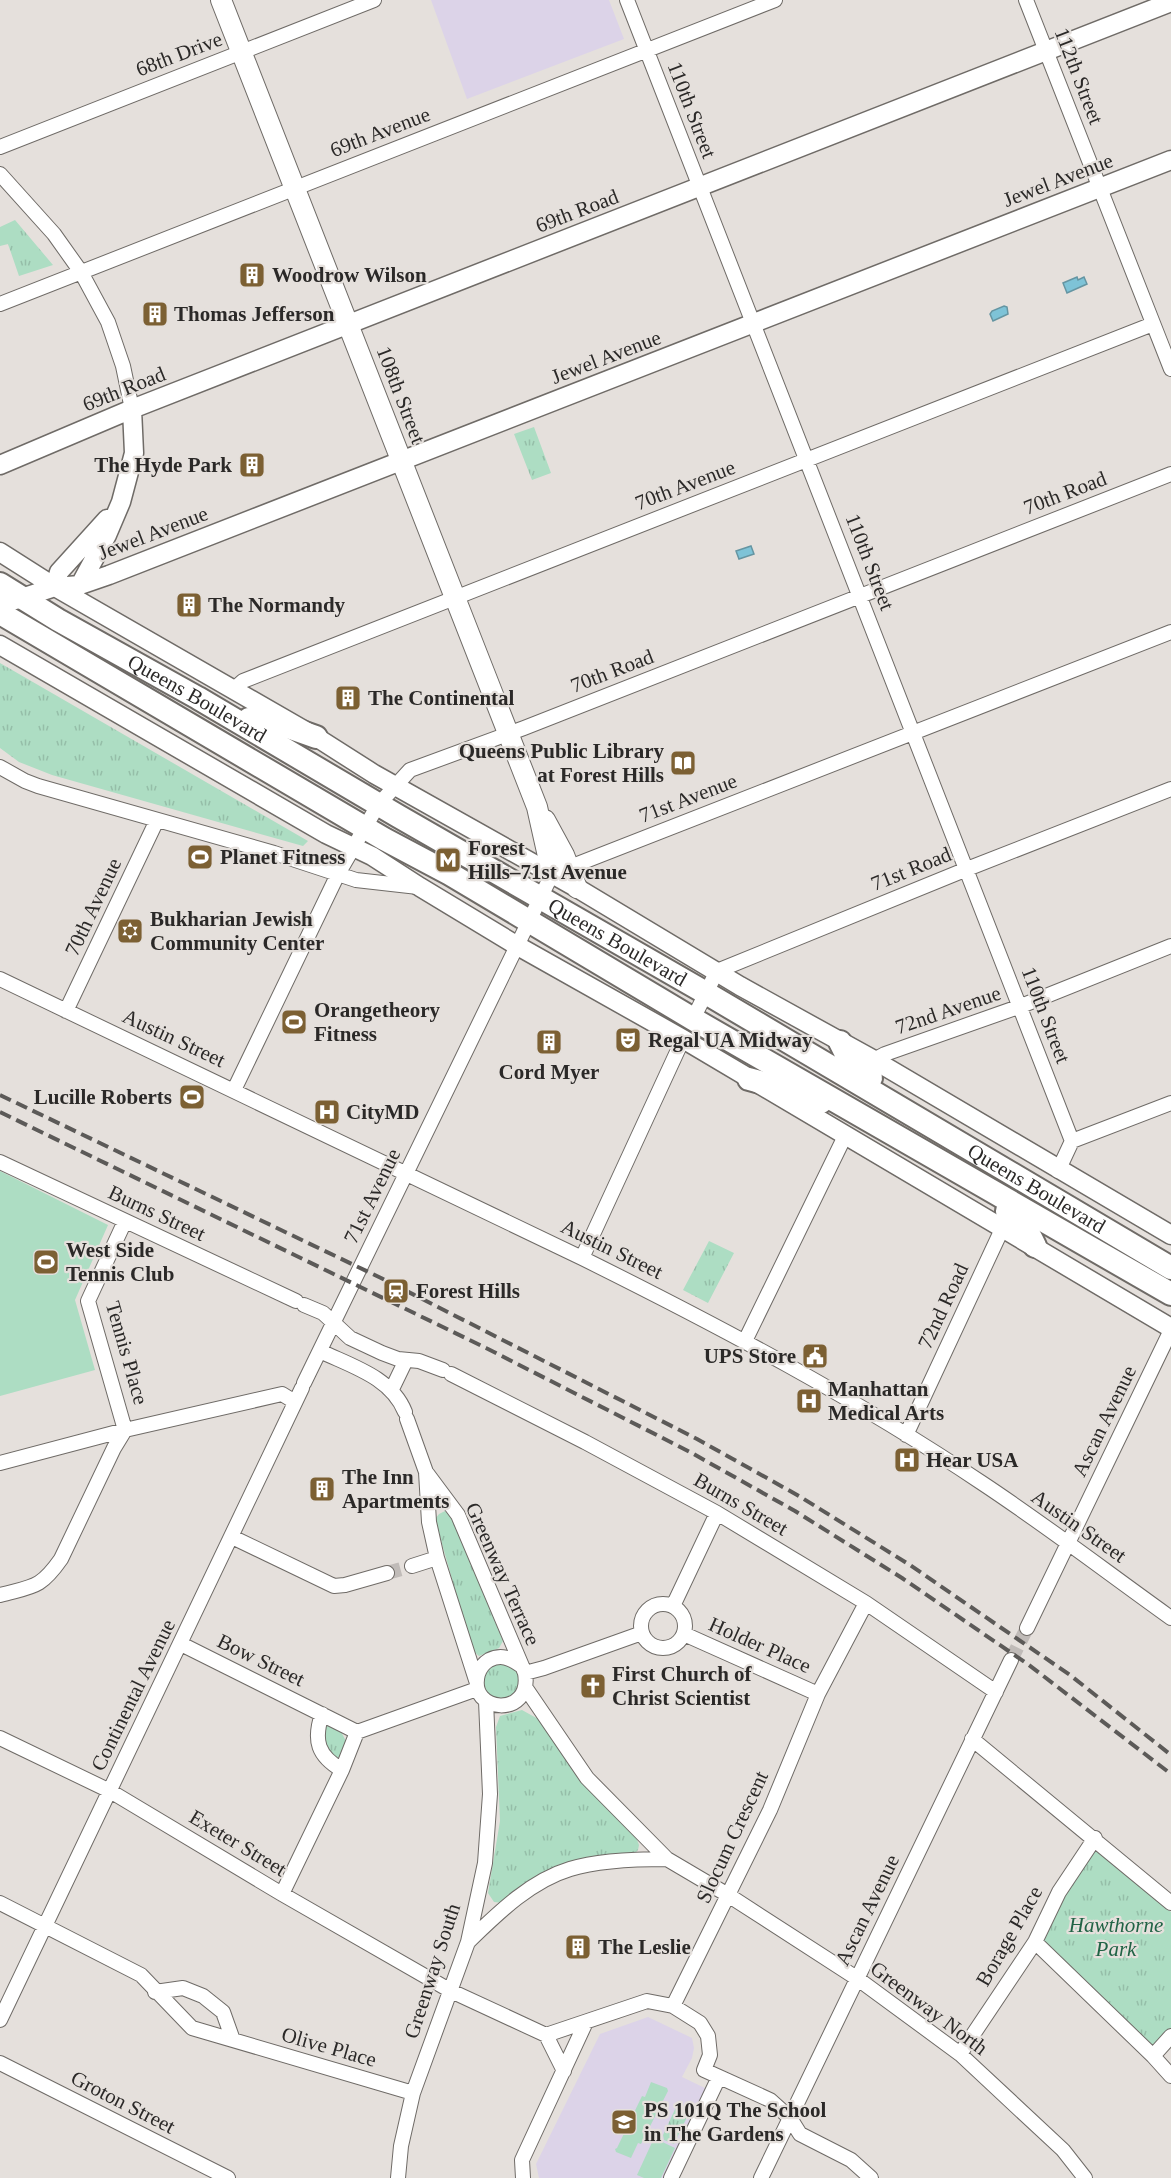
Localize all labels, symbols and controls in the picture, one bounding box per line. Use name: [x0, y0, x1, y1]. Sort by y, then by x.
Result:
street label: 112th Street: [1050, 24, 1108, 128]
street label: 68th Drive: [132, 27, 226, 81]
street label: 110th Street: [663, 58, 721, 162]
street label: 69th Avenue: [327, 102, 433, 162]
street label: Jewel Avenue: [1000, 148, 1116, 212]
street label: 69th Road: [532, 184, 622, 238]
building icon: Woodrow Wilson: [237, 260, 267, 290]
place label: Woodrow Wilson: [272, 263, 427, 287]
building icon: Thomas Jefferson: [140, 299, 170, 329]
place label: Thomas Jefferson: [174, 302, 335, 326]
street label: Jewel Avenue: [548, 325, 664, 389]
street label: 108th Street: [372, 343, 431, 447]
street label: 69th Road: [79, 361, 169, 416]
building icon: The Hyde Park: [237, 450, 267, 480]
place label: The Hyde Park: [94, 453, 232, 477]
street label: 70th Avenue: [632, 455, 738, 515]
street label: 70th Road: [1020, 466, 1110, 520]
street label: Jewel Avenue: [95, 501, 211, 565]
street label: 110th Street: [841, 510, 899, 614]
building icon: The Normandy: [174, 590, 204, 620]
place label: The Normandy: [208, 593, 346, 617]
street label: 70th Road: [567, 644, 657, 698]
street label: Queens Boulevard: [124, 649, 271, 748]
building icon: The Continental: [333, 683, 363, 713]
place label: The Continental: [368, 686, 515, 710]
place label: Queens Public Library at Forest Hills: [459, 739, 664, 787]
library icon: Queens Public Library at Forest Hills: [668, 748, 698, 778]
street label: 71st Avenue: [636, 768, 740, 828]
place label: Forest Hills–71st Avenue: [468, 836, 627, 884]
sports icon: Planet Fitness: [185, 842, 215, 872]
street label: 71st Road: [867, 842, 955, 896]
place label: Planet Fitness: [220, 845, 345, 869]
metro station icon: Forest Hills–71st Avenue: [433, 845, 463, 875]
street label: 70th Avenue: [60, 854, 126, 960]
street label: Queens Boulevard: [544, 893, 692, 992]
place label: Bukharian Jewish Community Center: [150, 907, 324, 955]
synagogue icon: Bukharian Jewish Community Center: [115, 916, 145, 946]
street label: 110th Street: [1017, 963, 1075, 1067]
street label: 72nd Avenue: [892, 981, 1004, 1039]
place label: Orangetheory Fitness: [314, 998, 440, 1046]
street label: Austin Street: [119, 1004, 229, 1072]
sports icon: Orangetheory Fitness: [279, 1007, 309, 1037]
theatre icon: Regal UA Midway: [613, 1025, 643, 1055]
building icon: Cord Myer: [534, 1027, 564, 1057]
place label: Regal UA Midway: [648, 1028, 813, 1052]
place label: Cord Myer: [499, 1060, 599, 1084]
sports icon: Lucille Roberts: [177, 1082, 207, 1112]
place label: Lucille Roberts: [34, 1085, 172, 1109]
hospital icon: CityMD: [312, 1097, 342, 1127]
place label: CityMD: [346, 1100, 419, 1124]
street label: Queens Boulevard: [963, 1139, 1110, 1239]
street label: 71st Avenue: [339, 1145, 405, 1247]
street label: Burns Street: [105, 1180, 210, 1246]
street label: Austin Street: [557, 1214, 667, 1284]
place label: West Side Tennis Club: [66, 1238, 174, 1286]
sports icon: West Side Tennis Club: [31, 1247, 61, 1277]
street label: 72nd Road: [913, 1259, 973, 1353]
station icon: Forest Hills: [381, 1276, 411, 1306]
place label: Forest Hills: [416, 1279, 520, 1303]
street label: Tennis Place: [101, 1299, 153, 1407]
public building icon: UPS Store: [800, 1341, 830, 1371]
place label: UPS Store: [704, 1344, 796, 1368]
street label: Ascan Avenue: [1067, 1362, 1141, 1480]
place label: Manhattan Medical Arts: [828, 1377, 944, 1425]
hospital icon: Manhattan Medical Arts: [794, 1386, 824, 1416]
hospital icon: Hear USA: [892, 1445, 922, 1475]
place label: Hear USA: [926, 1448, 1019, 1472]
place label: The Inn Apartments: [342, 1465, 449, 1513]
street label: Burns Street: [690, 1468, 792, 1541]
building icon: The Inn Apartments: [307, 1474, 337, 1504]
street label: Austin Street: [1027, 1485, 1131, 1568]
street label: Greenway Terrace: [461, 1499, 545, 1649]
street label: Holder Place: [705, 1612, 815, 1678]
street label: Continental Avenue: [86, 1615, 180, 1775]
street label: Bow Street: [214, 1629, 309, 1691]
place label: First Church of Christ Scientist: [612, 1662, 753, 1710]
church icon: First Church of Christ Scientist: [578, 1671, 608, 1701]
street label: Slocum Crescent: [691, 1767, 773, 1907]
street label: Exeter Street: [185, 1805, 291, 1881]
street label: Ascan Avenue: [830, 1851, 904, 1969]
street label: Borage Place: [971, 1882, 1047, 1990]
street label: Greenway South: [399, 1900, 465, 2042]
park label: Hawthorne Park: [1068, 1913, 1163, 1961]
building icon: The Leslie: [563, 1932, 593, 1962]
place label: The Leslie: [598, 1935, 691, 1959]
street label: Greenway North: [866, 1956, 993, 2060]
street label: Olive Place: [279, 2022, 379, 2072]
street label: Groton Street: [67, 2065, 179, 2139]
place label: PS 101Q The School in The Gardens: [644, 2098, 826, 2146]
school or university icon: PS 101Q The School in The Gardens: [609, 2107, 639, 2137]

